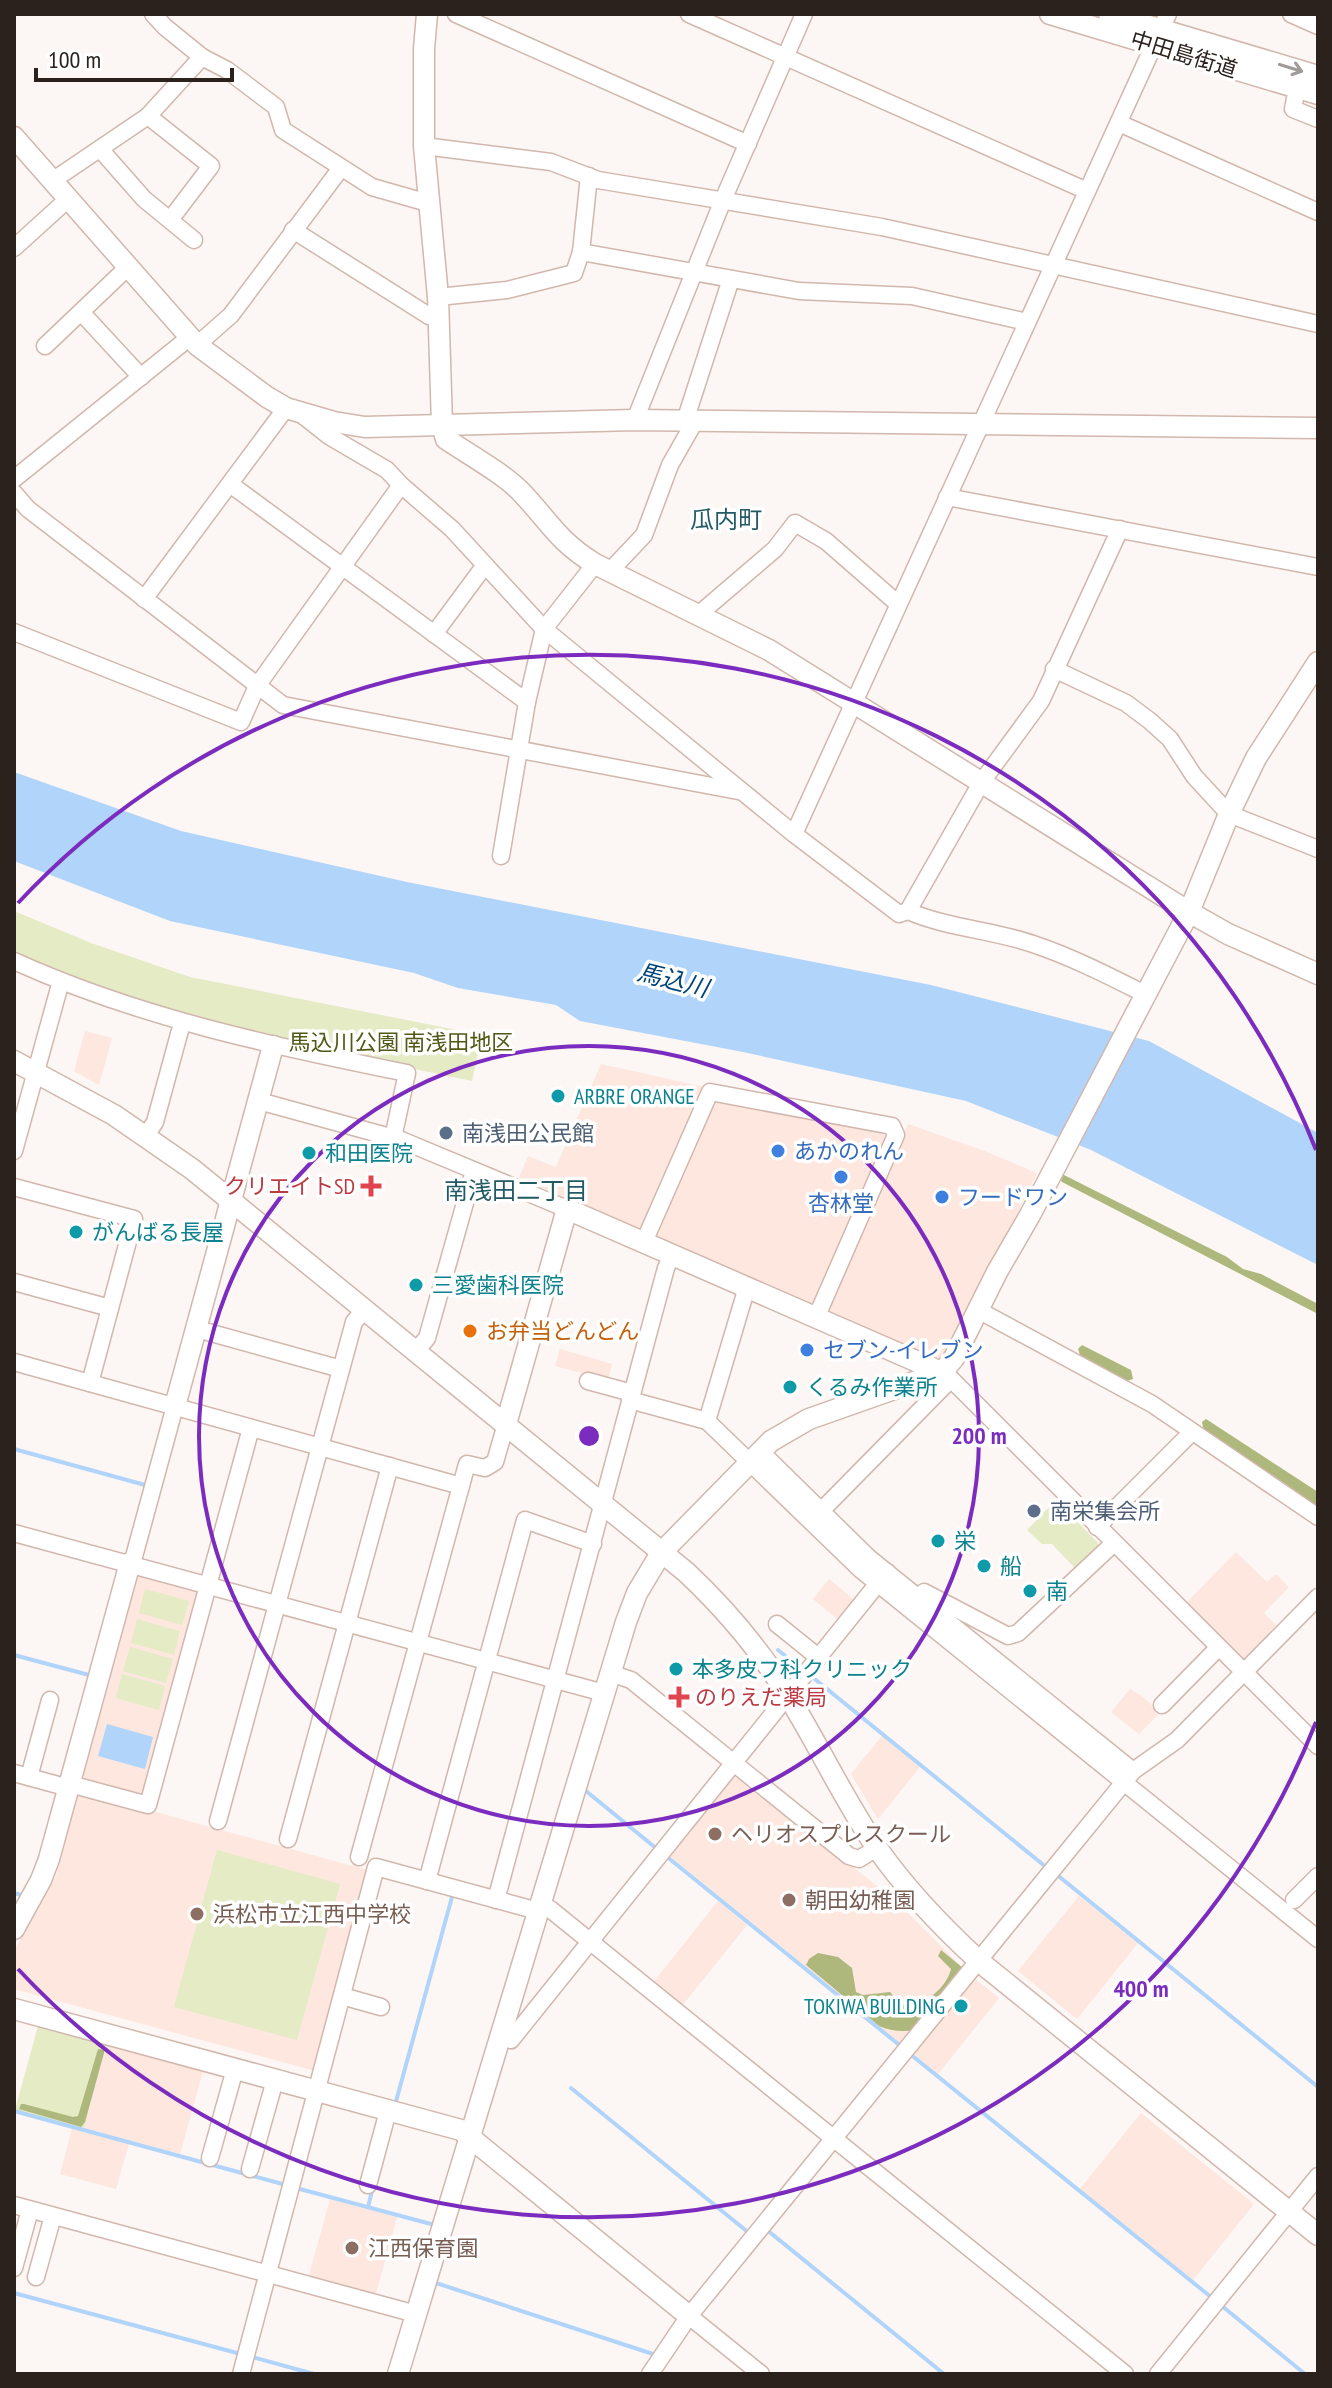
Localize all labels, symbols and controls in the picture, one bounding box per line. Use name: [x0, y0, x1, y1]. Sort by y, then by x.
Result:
street label: 中田島街道: [1127, 25, 1241, 83]
scale bar: [36, 32, 232, 82]
text: 100 m: [48, 44, 101, 75]
one-way arrow: [1278, 62, 1303, 76]
district label: 瓜内町: [690, 504, 762, 535]
water label: 馬込川: [634, 956, 715, 1004]
park label: 馬込川公園 南浅田地区: [289, 1028, 513, 1056]
place label: ARBRE ORANGE: [574, 1082, 695, 1110]
marker: ARBRE ORANGE: [549, 1087, 567, 1105]
place label: 南浅田公民館: [462, 1119, 594, 1147]
marker: 南浅田公民館: [437, 1124, 455, 1142]
place label: あかのれん: [794, 1137, 904, 1165]
place label: 和田医院: [325, 1139, 413, 1167]
marker: あかのれん: [769, 1142, 787, 1160]
marker: 和田医院: [300, 1144, 318, 1162]
marker: 杏林堂: [832, 1168, 850, 1186]
place label: クリエイトSD: [224, 1172, 355, 1200]
district label: 南浅田二丁目: [444, 1175, 588, 1206]
marker: クリエイトSD: [362, 1177, 380, 1195]
place label: フードワン: [958, 1183, 1068, 1211]
marker: フードワン: [933, 1188, 951, 1206]
place label: 杏林堂: [808, 1189, 874, 1217]
place label: がんばる長屋: [92, 1218, 224, 1246]
marker: がんばる長屋: [67, 1223, 85, 1241]
place label: 三愛歯科医院: [432, 1271, 564, 1299]
marker: 三愛歯科医院: [407, 1276, 425, 1294]
place label: お弁当どんどん: [486, 1317, 639, 1345]
marker: お弁当どんどん: [461, 1322, 479, 1340]
place label: セブン-イレブン: [823, 1336, 983, 1364]
marker: セブン-イレブン: [798, 1341, 816, 1359]
place label: くるみ作業所: [806, 1373, 938, 1401]
marker: くるみ作業所: [781, 1378, 799, 1396]
text: 200 m: [951, 1420, 1007, 1451]
centre of rings: [575, 1422, 603, 1450]
place label: 南栄集会所: [1050, 1497, 1160, 1525]
marker: 南栄集会所: [1025, 1502, 1043, 1520]
place label: 栄: [954, 1527, 976, 1555]
marker: 栄: [929, 1532, 947, 1550]
place label: 船: [1000, 1552, 1022, 1580]
marker: 船: [975, 1557, 993, 1575]
place label: 南: [1046, 1577, 1068, 1605]
marker: 南: [1021, 1582, 1039, 1600]
place label: 本多皮フ科クリニック: [692, 1655, 912, 1683]
marker: 本多皮フ科クリニック: [667, 1660, 685, 1678]
place label: のりえだ薬局: [695, 1683, 827, 1711]
marker: のりえだ薬局: [670, 1688, 688, 1706]
place label: ヘリオスプレスクール: [731, 1820, 951, 1848]
marker: ヘリオスプレスクール: [706, 1825, 724, 1843]
place label: 朝田幼稚園: [805, 1886, 915, 1914]
marker: 朝田幼稚園: [780, 1891, 798, 1909]
place label: 浜松市立江西中学校: [213, 1900, 411, 1928]
marker: 浜松市立江西中学校: [188, 1905, 206, 1923]
text: 400 m: [1113, 1973, 1169, 2004]
place label: TOKIWA BUILDING: [804, 1992, 945, 2020]
marker: TOKIWA BUILDING: [952, 1997, 970, 2015]
place label: 江西保育園: [368, 2234, 478, 2262]
marker: 江西保育園: [343, 2239, 361, 2257]

